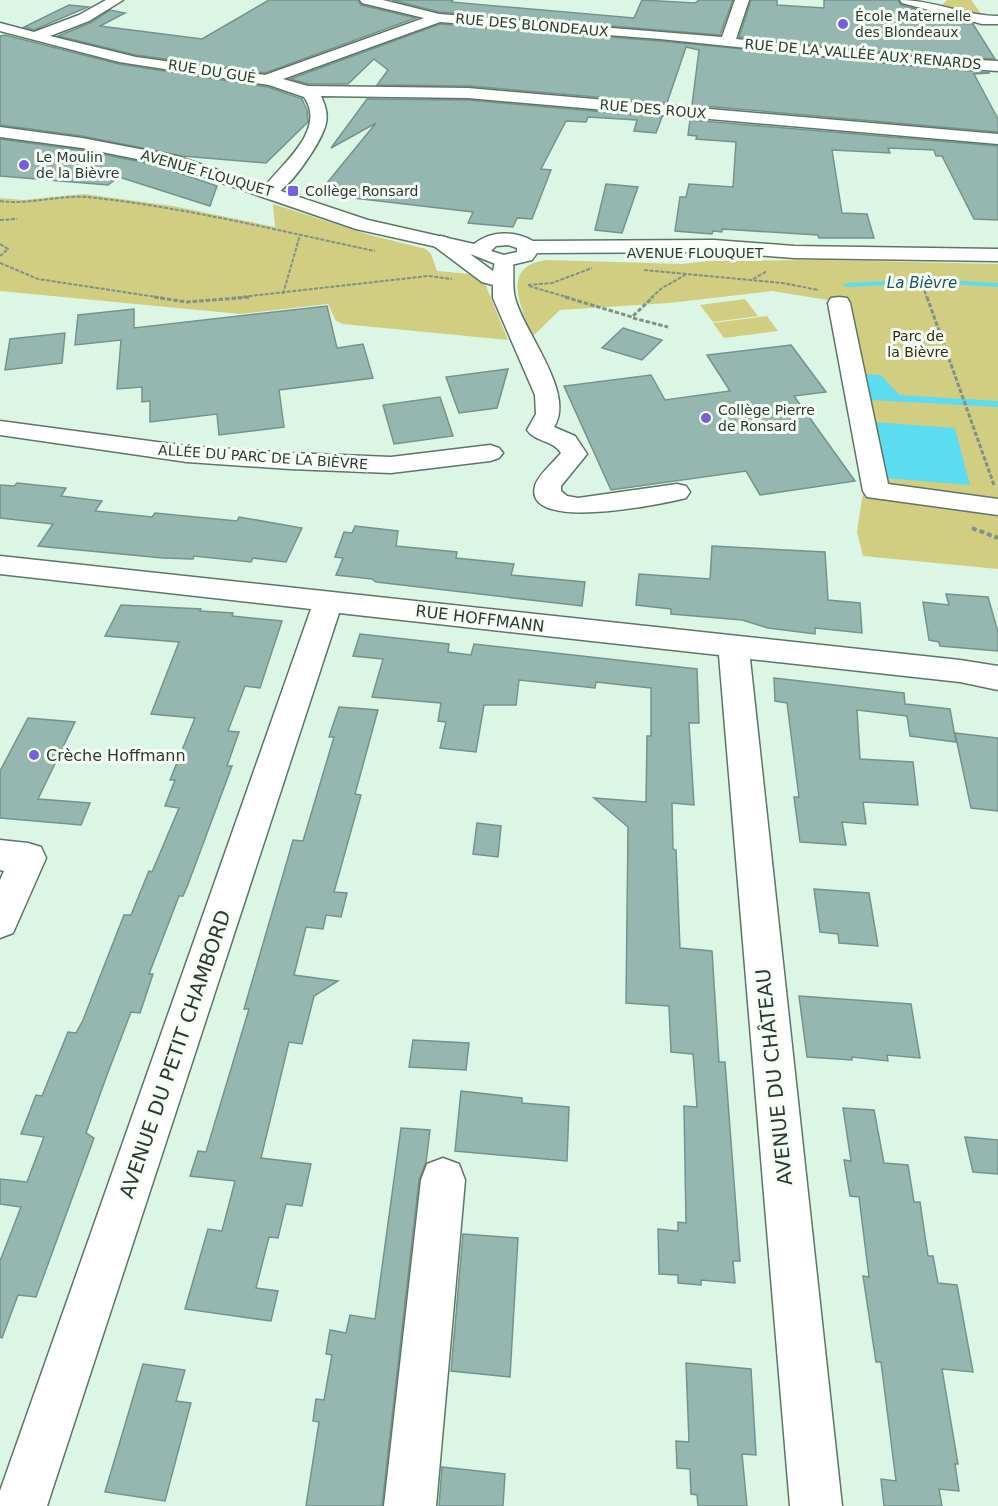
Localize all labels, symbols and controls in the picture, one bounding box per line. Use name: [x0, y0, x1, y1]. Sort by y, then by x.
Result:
place label: École Maternelle des Blondeaux: [855, 8, 971, 40]
street label: RUE DES BLONDEAUX: [455, 10, 610, 40]
marker: École Maternelle des Blondeaux: [836, 17, 850, 31]
street label: RUE DE LA VALLÉE AUX RENARDS: [744, 36, 982, 72]
street label: RUE DU GUÉ: [167, 56, 257, 86]
street label: RUE DES ROUX: [599, 96, 707, 122]
street label: AVENUE FLOUQUET: [139, 147, 275, 200]
place label: Le Moulin de la Bièvre: [36, 149, 119, 181]
marker: Le Moulin de la Bièvre: [17, 158, 31, 172]
place label: Collège Ronsard: [305, 183, 419, 199]
marker: Collège Ronsard: [286, 184, 300, 198]
street label: AVENUE FLOUQUET: [627, 245, 764, 261]
water label: La Bièvre: [887, 274, 957, 292]
park label: Parc de la Bièvre: [887, 328, 949, 360]
place label: Collège Pierre de Ronsard: [718, 402, 815, 434]
marker: Collège Pierre de Ronsard: [699, 411, 713, 425]
street label: ALLÉE DU PARC DE LA BIÈVRE: [158, 442, 368, 472]
street label: RUE HOFFMANN: [414, 601, 545, 636]
place label: Crèche Hoffmann: [46, 746, 186, 765]
marker: Crèche Hoffmann: [27, 748, 41, 762]
street label: AVENUE DU PETIT CHAMBORD: [114, 907, 236, 1201]
street label: AVENUE DU CHÂTEAU: [751, 967, 797, 1187]

